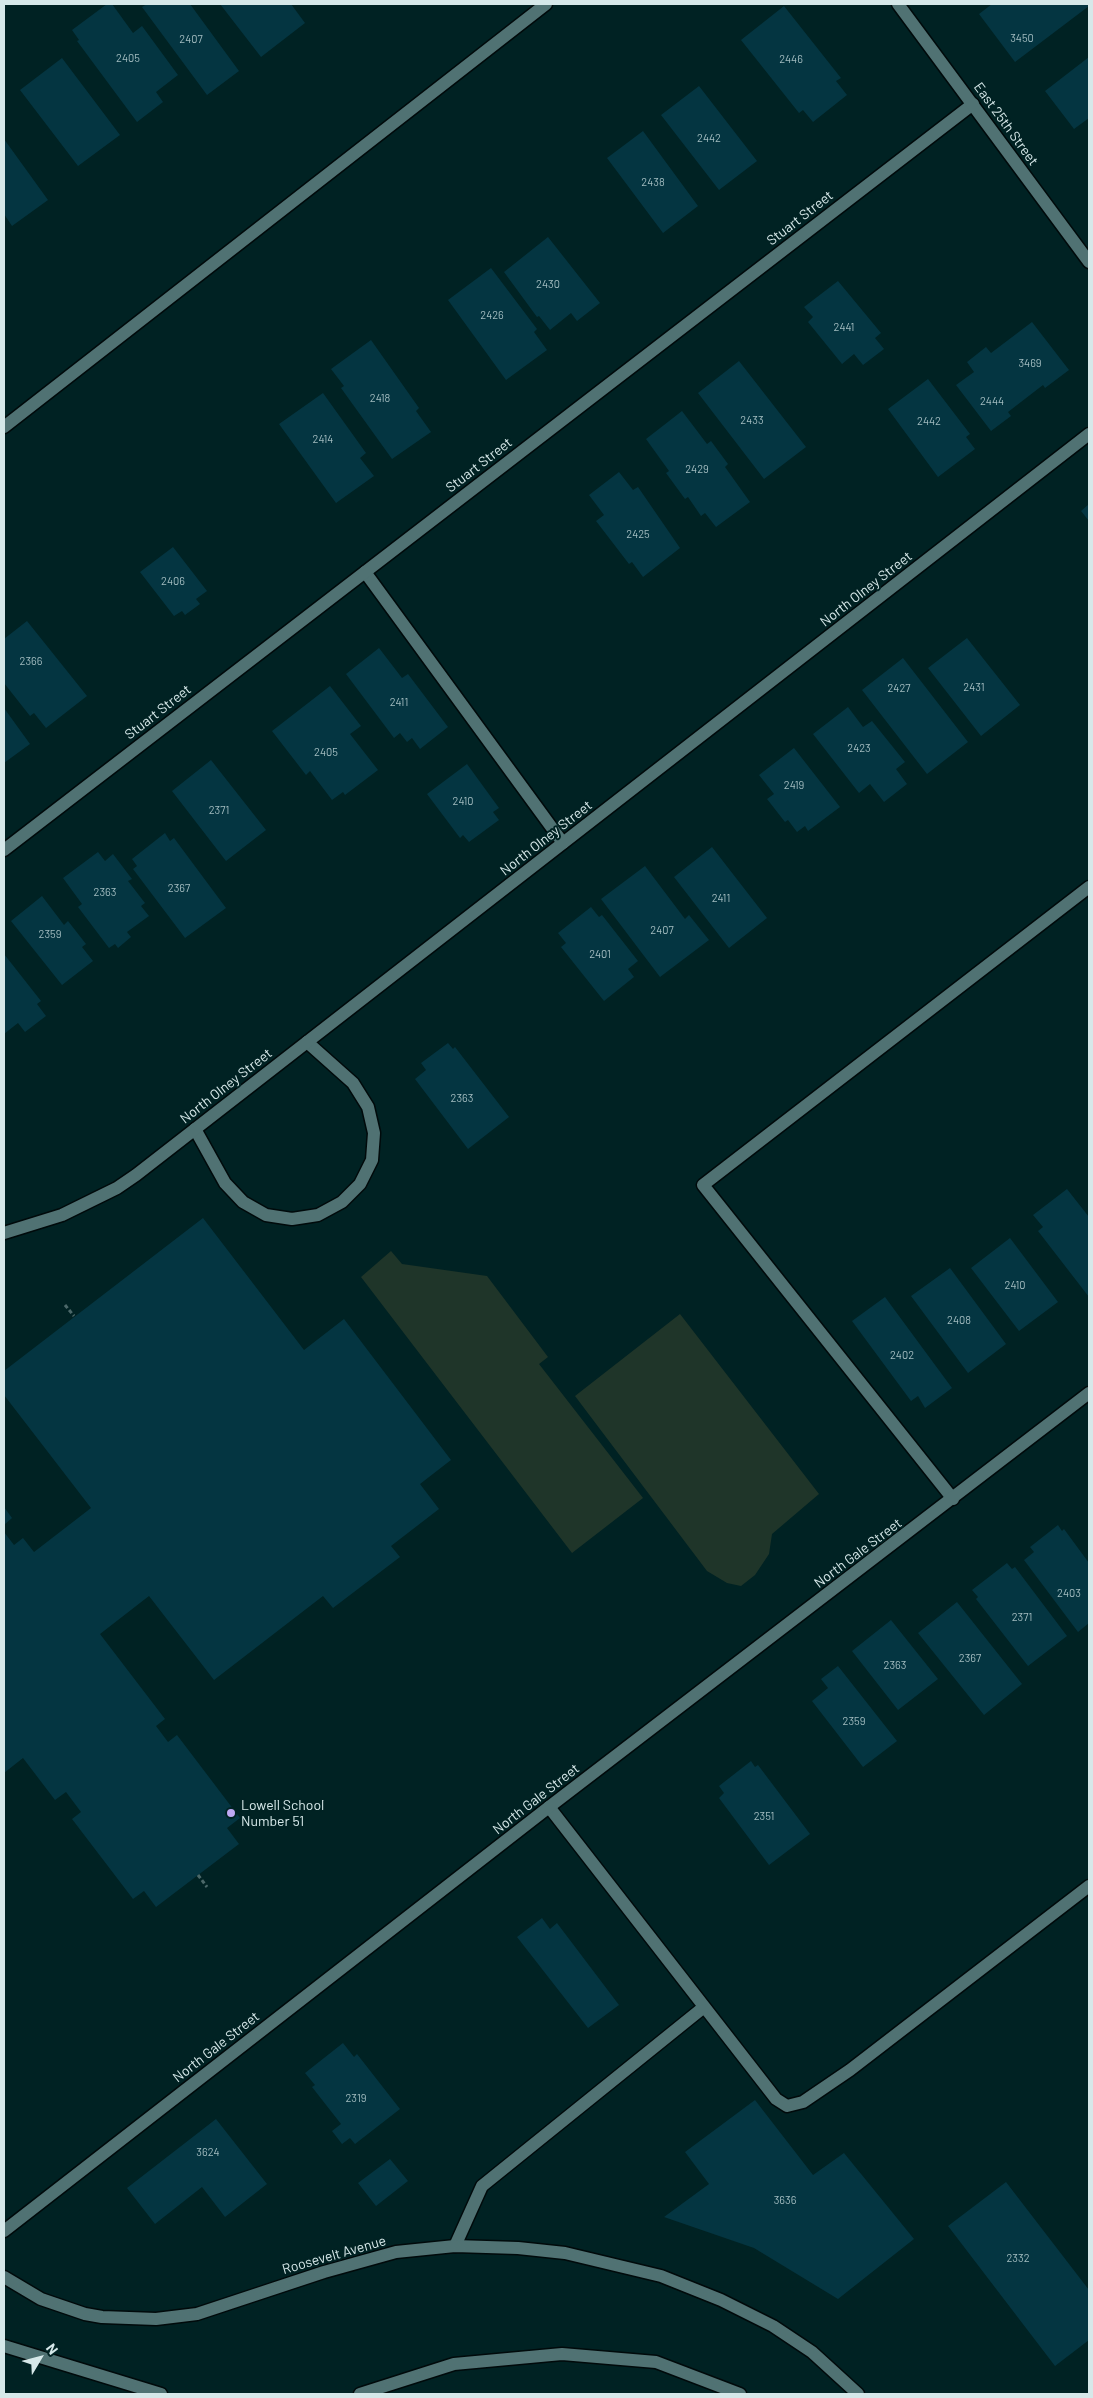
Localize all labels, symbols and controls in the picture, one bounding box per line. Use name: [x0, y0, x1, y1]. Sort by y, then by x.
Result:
house number: 3450: [1010, 31, 1034, 45]
house number: 2407: [179, 32, 203, 46]
house number: 2405: [116, 51, 140, 65]
house number: 2446: [779, 52, 803, 66]
street label: East 25th Street: [970, 79, 1042, 169]
house number: 2442: [697, 131, 721, 145]
house number: 2438: [641, 175, 665, 189]
street label: Stuart Street: [764, 187, 836, 249]
house number: 2430: [536, 277, 560, 291]
house number: 2426: [480, 308, 504, 322]
house number: 2441: [834, 320, 854, 334]
house number: 3469: [1018, 356, 1042, 370]
house number: 2418: [370, 391, 390, 405]
house number: 2444: [980, 394, 1004, 408]
house number: 2433: [740, 413, 764, 427]
house number: 2442: [917, 414, 941, 428]
house number: 2414: [313, 432, 333, 446]
street label: Stuart Street: [443, 434, 515, 496]
house number: 2429: [685, 462, 709, 476]
house number: 2425: [626, 527, 650, 541]
street label: North Olney Street: [817, 548, 915, 630]
house number: 2406: [161, 574, 185, 588]
house number: 2366: [20, 654, 42, 668]
house number: 2431: [963, 680, 985, 694]
street label: Stuart Street: [122, 681, 194, 743]
house number: 2427: [887, 681, 911, 695]
house number: 2411: [390, 695, 408, 709]
house number: 2423: [847, 741, 871, 755]
house number: 2405: [314, 745, 338, 759]
house number: 2419: [784, 778, 804, 792]
house number: 2410: [452, 794, 474, 808]
street label: North Olney Street: [497, 797, 595, 879]
house number: 2371: [209, 803, 229, 817]
house number: 2367: [168, 881, 190, 895]
house number: 2363: [94, 885, 116, 899]
house number: 2411: [712, 891, 730, 905]
house number: 2407: [650, 923, 674, 937]
house number: 2359: [39, 927, 61, 941]
house number: 2401: [589, 947, 611, 961]
street label: North Olney Street: [177, 1045, 275, 1127]
house number: 2363: [451, 1091, 473, 1105]
house number: 2410: [1004, 1278, 1026, 1292]
house number: 2408: [947, 1313, 971, 1327]
house number: 2402: [890, 1348, 914, 1362]
street label: North Gale Street: [811, 1515, 905, 1591]
house number: 2403: [1057, 1586, 1081, 1600]
house number: 2371: [1012, 1610, 1032, 1624]
house number: 2367: [959, 1651, 981, 1665]
house number: 2363: [884, 1658, 906, 1672]
house number: 2359: [843, 1714, 865, 1728]
street label: North Gale Street: [489, 1760, 583, 1838]
place label: Lowell School Number 51: [241, 1797, 324, 1830]
marker: Lowell School Number 51: [225, 1807, 237, 1819]
house number: 2351: [754, 1809, 774, 1823]
street label: North Gale Street: [169, 2008, 263, 2086]
house number: 2319: [346, 2091, 366, 2105]
house number: 3624: [196, 2145, 220, 2159]
house number: 3636: [774, 2193, 796, 2207]
street label: Roosevelt Avenue: [280, 2232, 388, 2278]
house number: 2332: [1006, 2251, 1030, 2265]
north arrow: [15, 2333, 65, 2383]
text: N: [43, 2340, 62, 2358]

